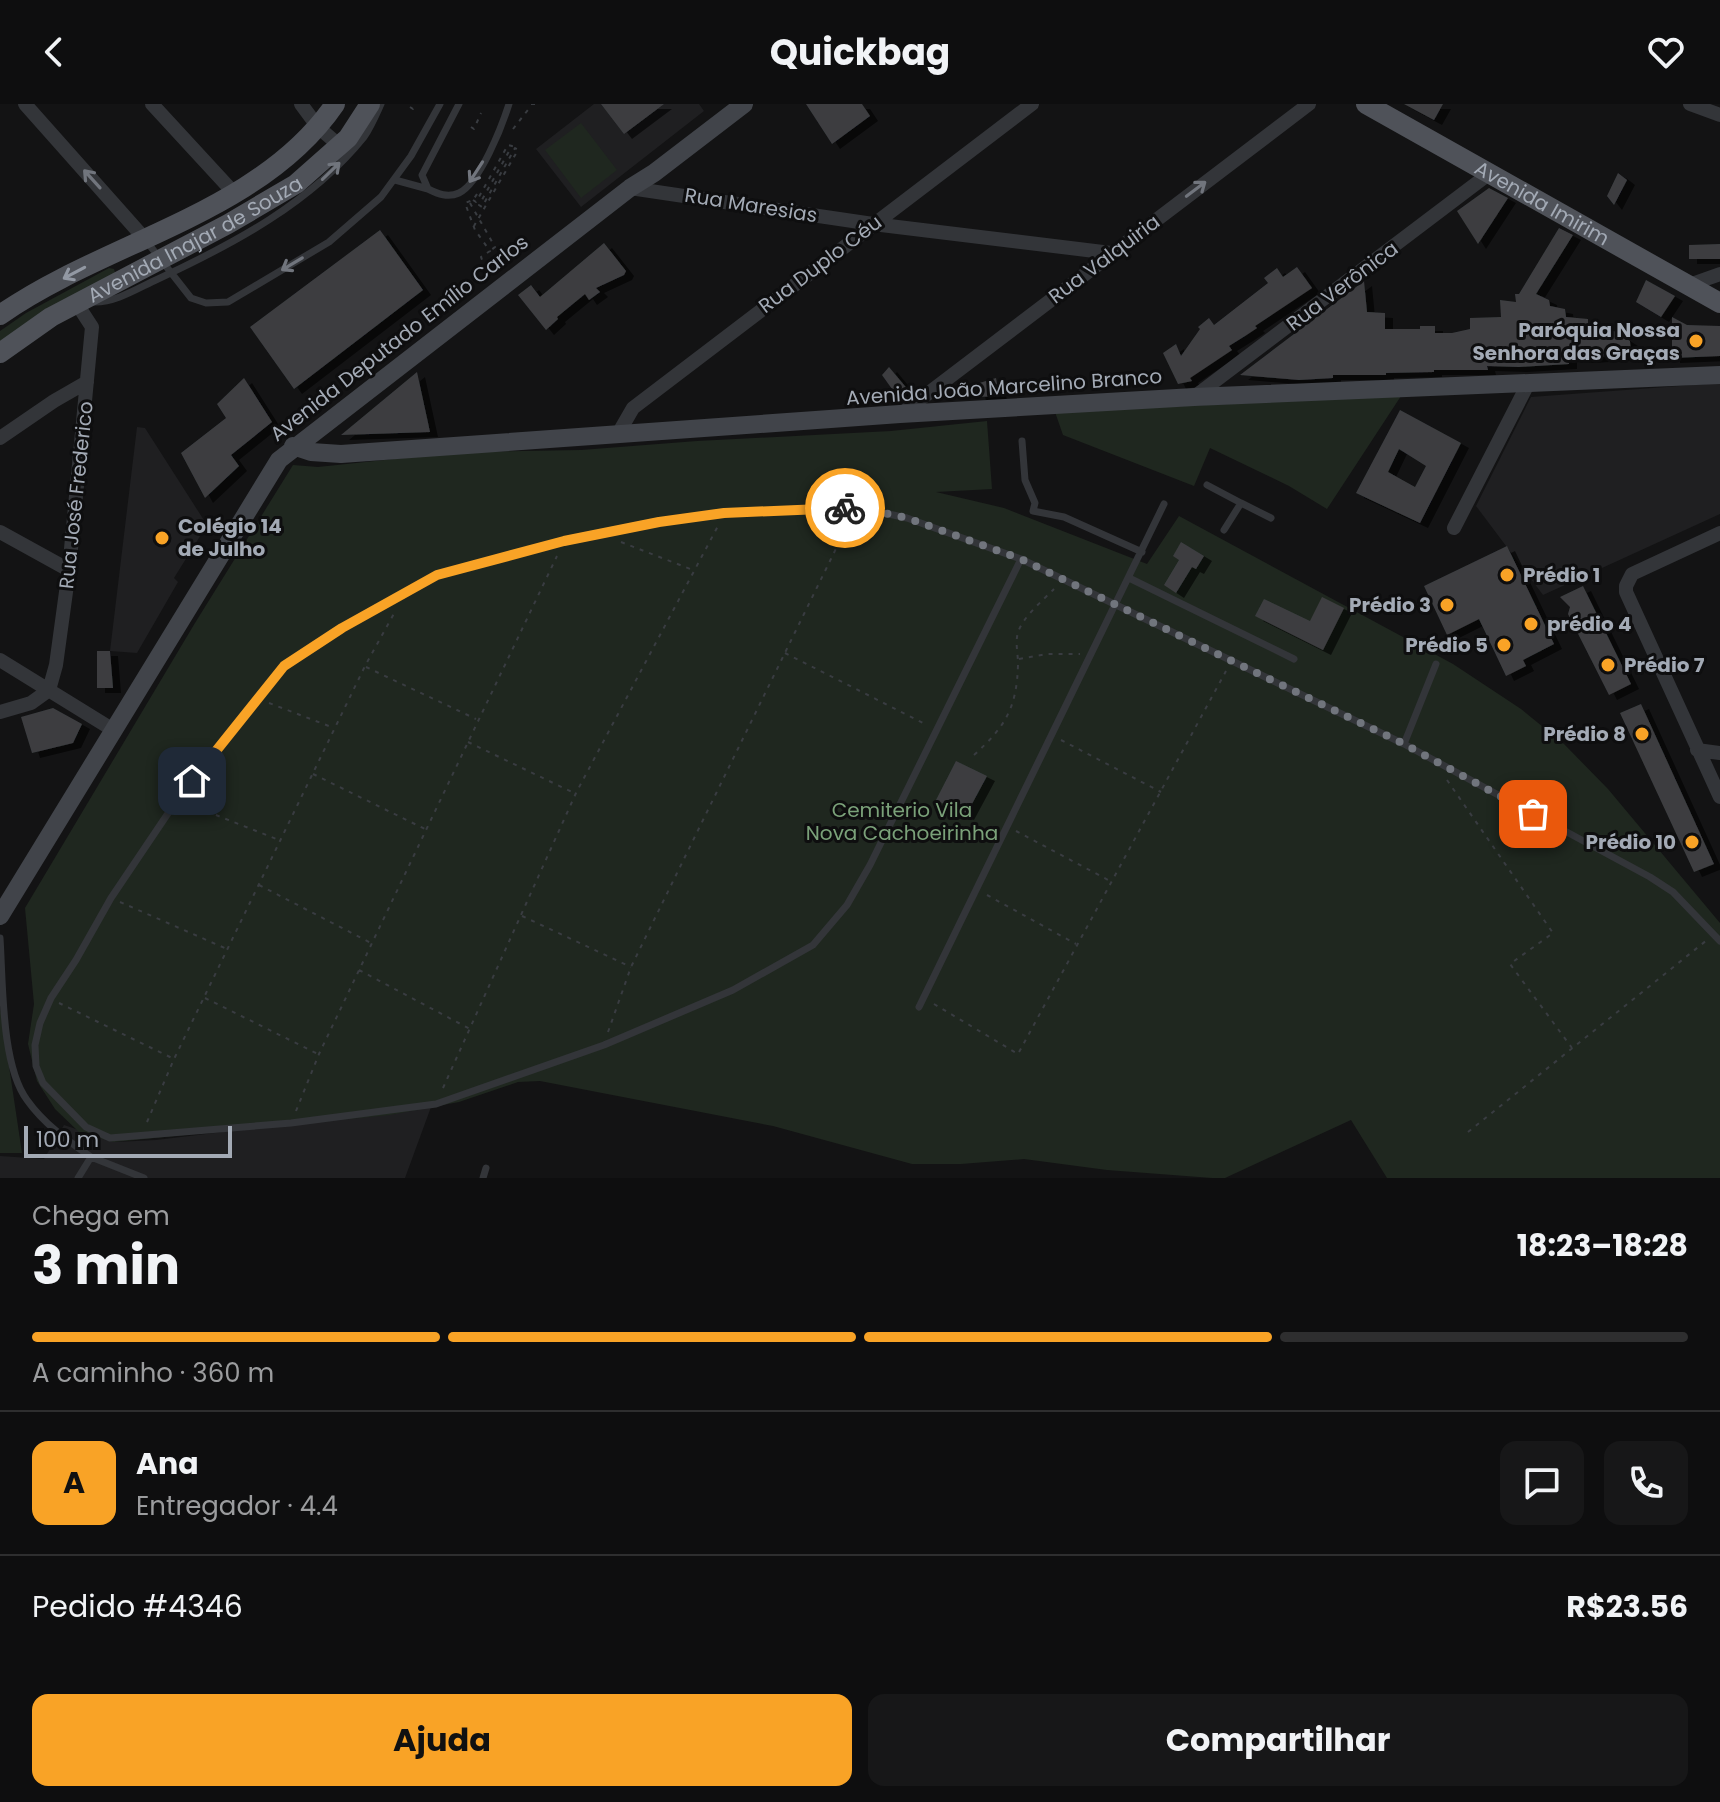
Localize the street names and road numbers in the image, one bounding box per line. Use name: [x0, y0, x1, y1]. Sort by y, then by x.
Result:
street label: Avenida Imirim: [1470, 154, 1615, 252]
street label: Avenida Inajar de Souza: [83, 169, 308, 309]
street label: Rua Maresias: [683, 181, 819, 229]
street label: Rua Duplo Céu: [752, 208, 888, 320]
street label: Rua Valquiria: [1042, 208, 1166, 310]
street label: Avenida Deputado Emílio Carlos: [264, 228, 534, 448]
street label: Rua Verônica: [1280, 235, 1404, 337]
street label: Avenida João Marcelino Branco: [845, 362, 1163, 412]
street label: Rua José Frederico: [52, 400, 100, 590]

